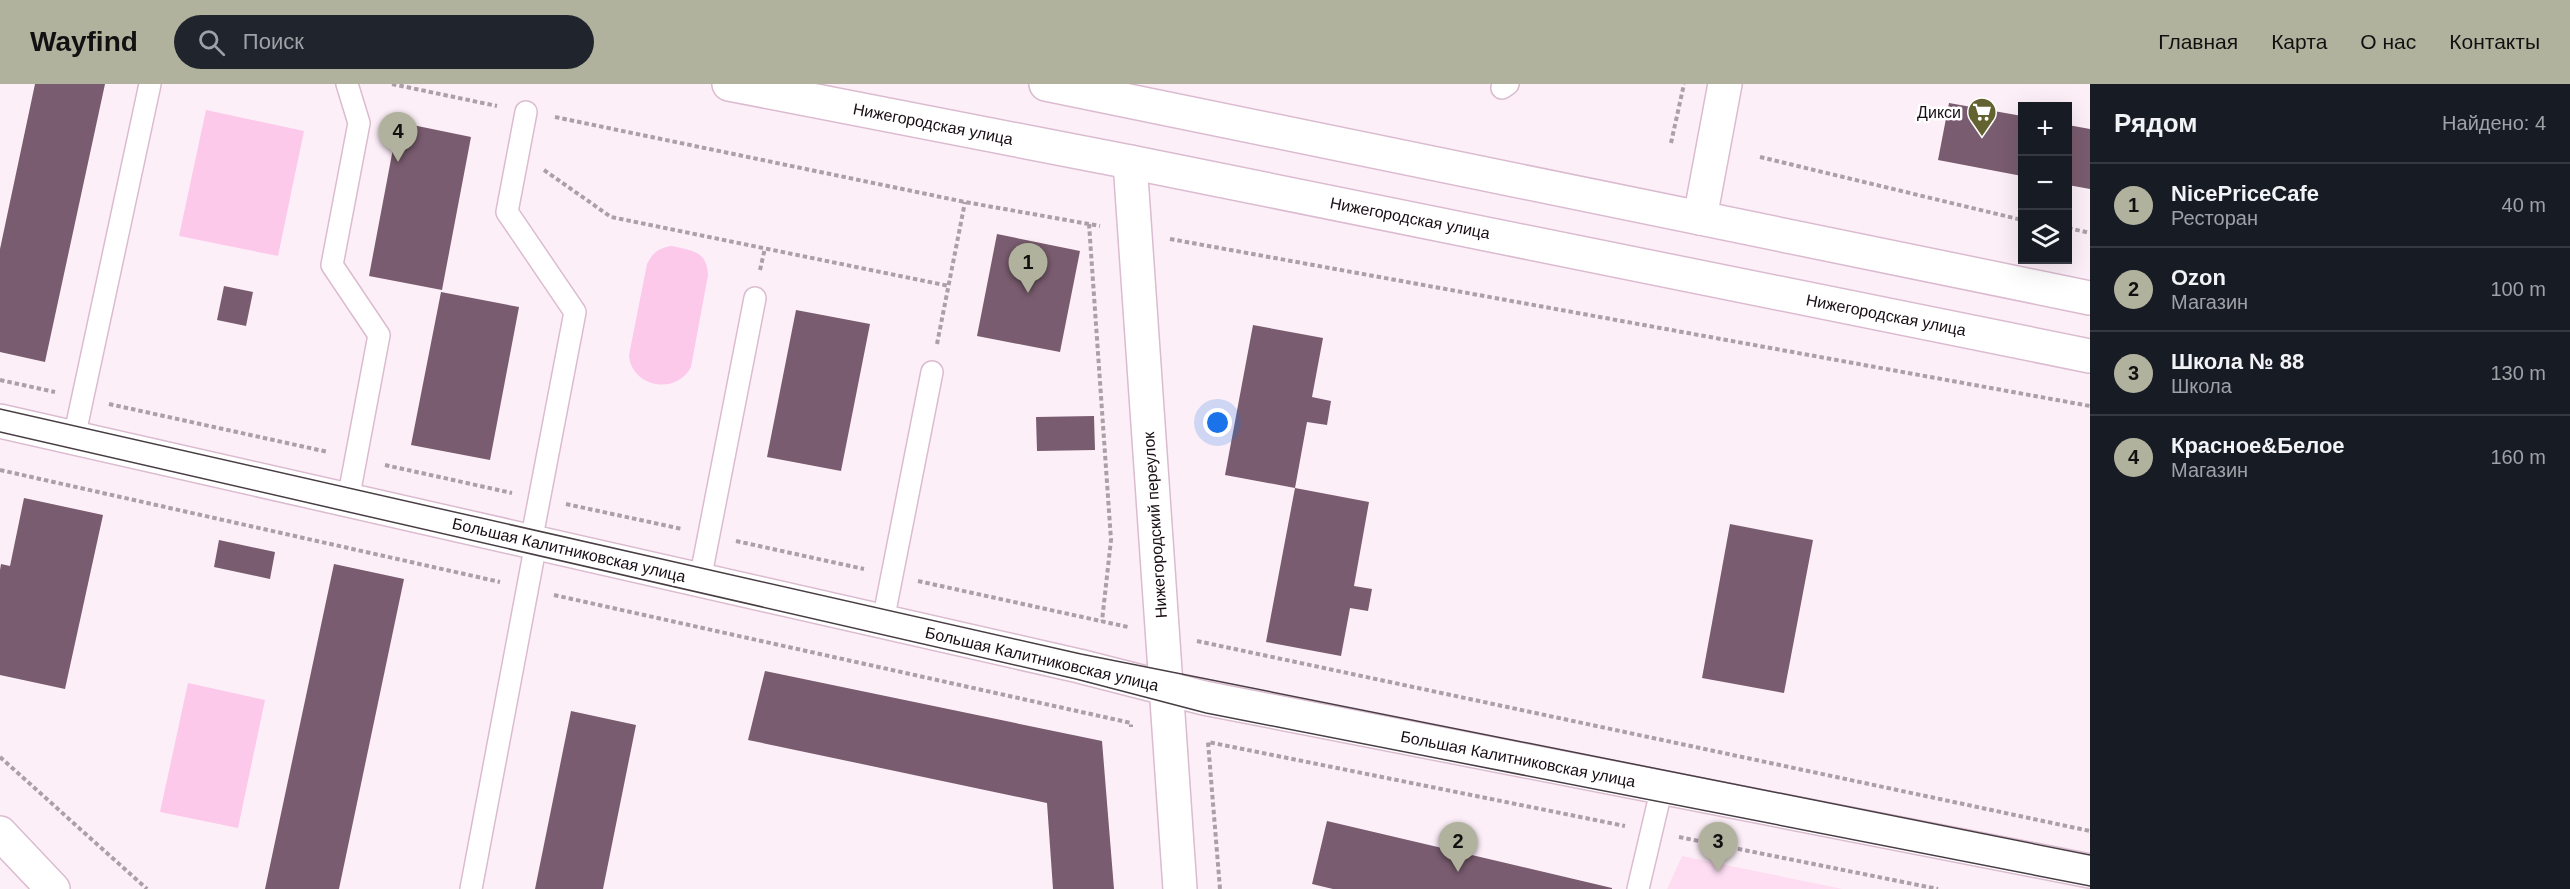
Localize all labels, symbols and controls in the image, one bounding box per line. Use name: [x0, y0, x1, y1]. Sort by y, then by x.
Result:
search box: [174, 15, 594, 69]
text: Wayfind: [30, 26, 138, 57]
icon: search: [195, 26, 228, 59]
text: Поиск: [243, 29, 304, 54]
text: Главная: [2158, 30, 2238, 53]
text: Карта: [2271, 30, 2327, 53]
text: О нас: [2360, 30, 2416, 53]
text: Контакты: [2449, 30, 2540, 53]
supermarket icon: Дикси: [1966, 96, 1998, 138]
street label: Нижегородская улица: [852, 100, 1015, 148]
map controls: [2018, 102, 2072, 264]
button: +: [2018, 102, 2072, 156]
place label: Дикси: [1917, 104, 1961, 121]
text: Рядом: [2114, 108, 2197, 138]
pin: 4: [378, 112, 418, 162]
text: Найдено: 4: [2442, 112, 2546, 134]
button: −: [2018, 156, 2072, 210]
text: NicePriceCafe: [2171, 181, 2319, 206]
street label: Нижегородская улица: [1329, 194, 1492, 242]
text: 1: [2128, 194, 2139, 216]
text: 40 m: [2502, 194, 2546, 216]
text: Ресторан: [2171, 207, 2258, 229]
button: layers: [2018, 210, 2072, 264]
pin: 1: [1008, 244, 1048, 293]
text: Ozon: [2171, 265, 2226, 290]
text: 2: [2128, 278, 2139, 300]
text: 100 m: [2490, 278, 2546, 300]
street label: Нижегородская улица: [1805, 291, 1968, 339]
text: Магазин: [2171, 291, 2248, 313]
text: Школа № 88: [2171, 349, 2304, 374]
text: 3: [2128, 362, 2139, 384]
text: 130 m: [2490, 362, 2546, 384]
text: Школа: [2171, 375, 2232, 397]
your location: [1203, 408, 1232, 437]
street label: Нижегородский переулок: [1140, 430, 1170, 619]
text: Красное&Белое: [2171, 433, 2345, 458]
text: 4: [2128, 446, 2139, 468]
text: 160 m: [2490, 446, 2546, 468]
text: Магазин: [2171, 459, 2248, 481]
street label: Большая Калитниковская улица: [451, 515, 687, 585]
street label: Большая Калитниковская улица: [924, 624, 1160, 694]
street label: Большая Калитниковская улица: [1399, 728, 1637, 790]
pin: 2: [1438, 822, 1478, 872]
pin: 3: [1698, 822, 1738, 872]

